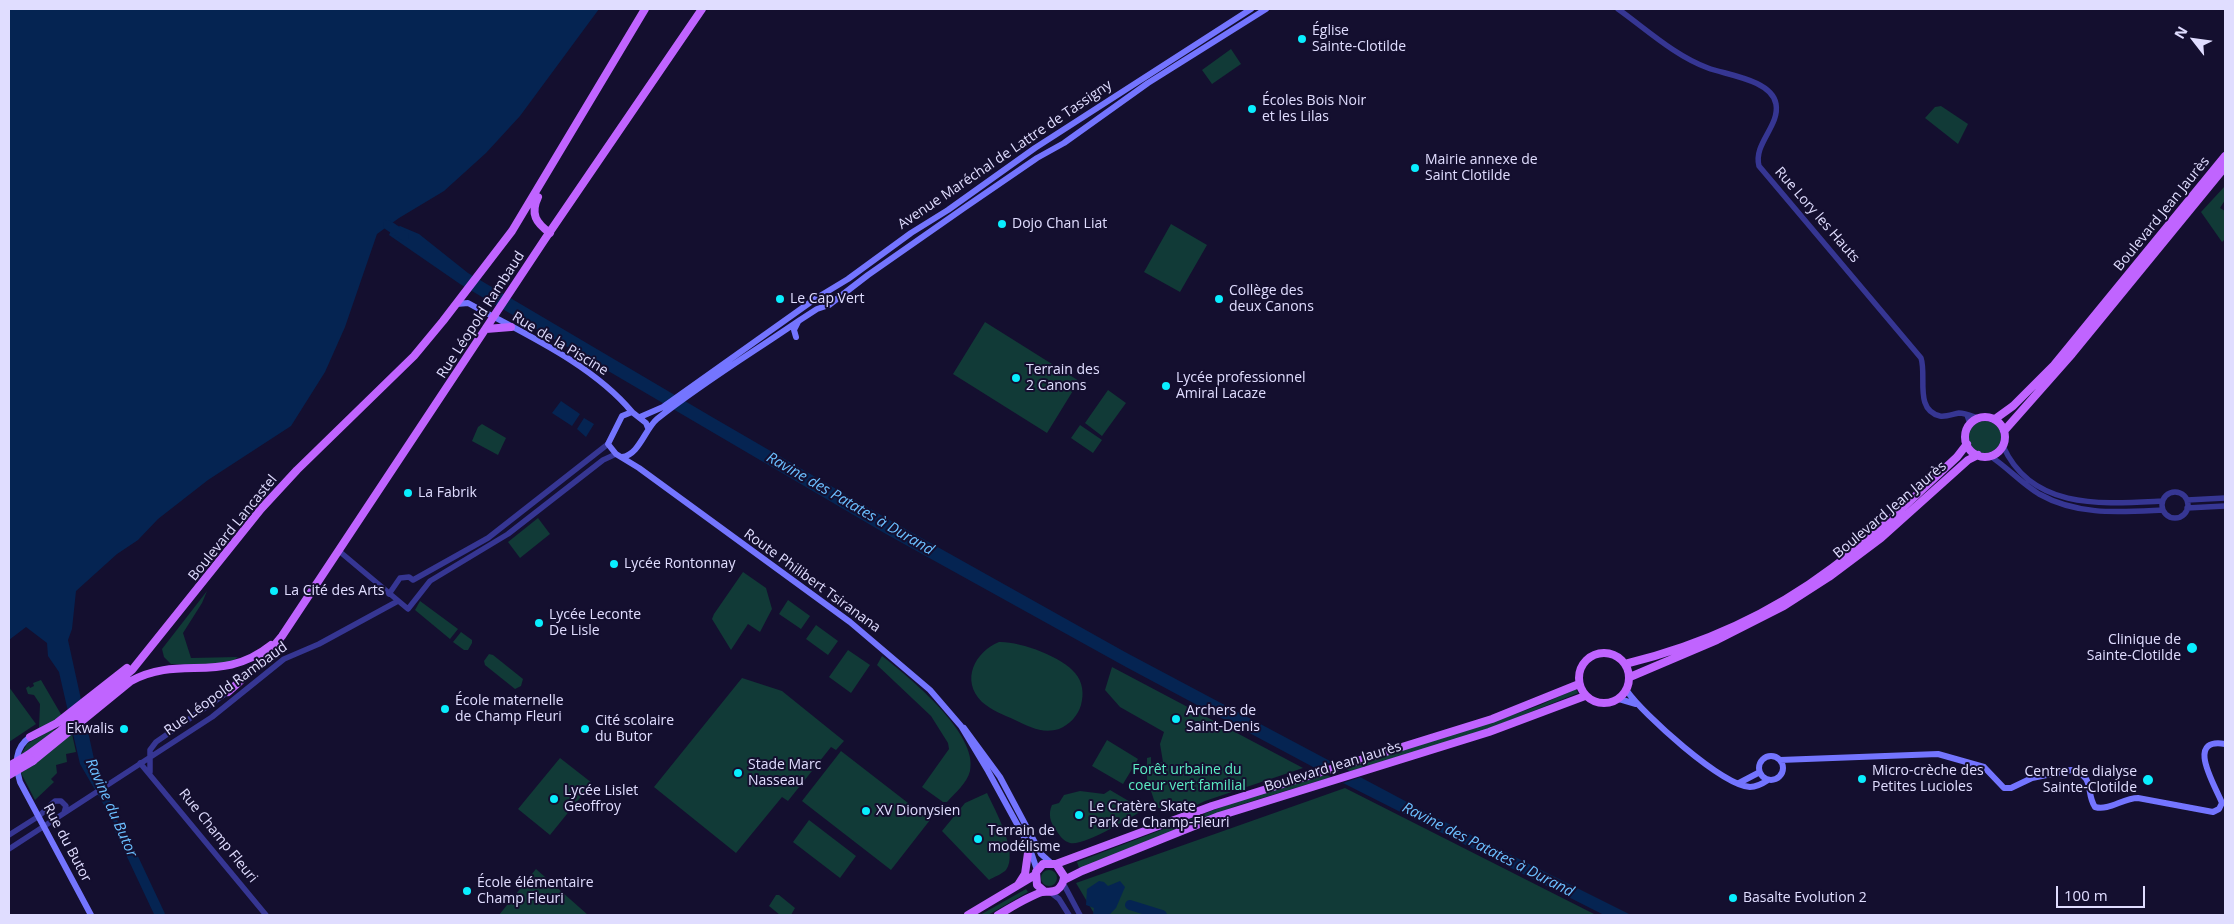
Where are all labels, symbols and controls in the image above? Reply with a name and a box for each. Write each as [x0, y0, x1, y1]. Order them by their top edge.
north arrow [2169, 15, 2219, 65]
place label: Église Sainte-Clotilde [1312, 23, 1406, 56]
text: N [2169, 23, 2192, 42]
marker: Église Sainte-Clotilde [1296, 33, 1308, 45]
street label: Avenue Maréchal de Lattre de Tassigny [895, 77, 1115, 233]
place label: Écoles Bois Noir et les Lilas [1262, 93, 1366, 125]
marker: Écoles Bois Noir et les Lilas [1246, 103, 1258, 115]
place label: Mairie annexe de Saint Clotilde [1425, 152, 1538, 184]
street label: Boulevard Jean Jaurès [2111, 153, 2213, 275]
marker: Mairie annexe de Saint Clotilde [1409, 162, 1421, 174]
street label: Rue Lory les Hauts [1771, 164, 1863, 266]
place label: Dojo Chan Liat [1012, 216, 1107, 232]
marker: Dojo Chan Liat [996, 218, 1008, 230]
street label: Rue Léopold Rambaud [434, 248, 528, 382]
place label: Collège des deux Canons [1229, 283, 1314, 316]
place label: Le Cap Vert [790, 291, 865, 307]
marker: Le Cap Vert [774, 293, 786, 305]
marker: Collège des deux Canons [1213, 293, 1225, 305]
street label: Rue de la Piscine [509, 309, 611, 379]
place label: Terrain des 2 Canons [1026, 362, 1100, 394]
place label: Lycée professionnel Amiral Lacaze [1176, 370, 1306, 402]
marker: Terrain des 2 Canons [1010, 372, 1022, 384]
marker: Lycée professionnel Amiral Lacaze [1160, 380, 1172, 392]
water label: Ravine des Patates à Durand [763, 449, 937, 559]
street label: Boulevard Jean Jaurès [1830, 458, 1950, 562]
street label: Boulevard Lancastel [185, 472, 281, 584]
place label: La Fabrik [418, 485, 477, 501]
marker: La Fabrik [402, 487, 414, 499]
street label: Route Philibert Tsiranana [740, 526, 884, 636]
place label: Lycée Rontonnay [624, 556, 735, 572]
marker: Lycée Rontonnay [608, 558, 620, 570]
place label: La Cité des Arts [284, 583, 385, 599]
marker: La Cité des Arts [268, 585, 280, 597]
place label: Lycée Leconte De Lisle [549, 607, 641, 640]
marker: Lycée Leconte De Lisle [533, 617, 545, 629]
place label: Clinique de Sainte-Clotilde [2087, 632, 2181, 664]
street label: Rue Léopold Rambaud [161, 639, 291, 739]
marker: Clinique de Sainte-Clotilde [2185, 641, 2199, 655]
place label: École maternelle de Champ Fleuri [455, 693, 564, 726]
marker: École maternelle de Champ Fleuri [439, 703, 451, 715]
place label: Archers de Saint-Denis [1186, 703, 1260, 736]
place label: Cité scolaire du Butor [595, 713, 674, 746]
marker: Archers de Saint-Denis [1170, 713, 1182, 725]
place label: Ekwalis [66, 721, 114, 737]
marker: Ekwalis [118, 723, 130, 735]
marker: Cité scolaire du Butor [579, 723, 591, 735]
street label: Boulevard Jean Jaurès [1263, 738, 1403, 796]
water label: Ravine du Butor [81, 756, 141, 860]
place label: Stade Marc Nasseau [748, 757, 821, 790]
park label: Forêt urbaine du coeur vert familial [1128, 762, 1246, 794]
place label: Micro-crèche des Petites Lucioles [1872, 763, 1984, 796]
place label: Centre de dialyse Sainte-Clotilde [2025, 764, 2137, 796]
marker: Stade Marc Nasseau [732, 767, 744, 779]
marker: Micro-crèche des Petites Lucioles [1856, 773, 1868, 785]
marker: Centre de dialyse Sainte-Clotilde [2141, 773, 2155, 787]
place label: Lycée Lislet Geoffroy [564, 783, 638, 816]
street label: Rue Champ Fleuri [175, 786, 261, 886]
marker: Lycée Lislet Geoffroy [548, 793, 560, 805]
place label: Le Cratère Skate Park de Champ-Fleuri [1089, 799, 1230, 832]
water label: Ravine des Patates à Durand [1399, 799, 1577, 901]
street label: Rue du Butor [39, 801, 95, 885]
place label: XV Dionysien [876, 803, 960, 819]
marker: XV Dionysien [860, 805, 872, 817]
marker: Le Cratère Skate Park de Champ-Fleuri [1073, 809, 1085, 821]
place label: Terrain de modélisme [988, 823, 1060, 856]
marker: Terrain de modélisme [972, 833, 984, 845]
place label: École élémentaire Champ Fleuri [477, 875, 593, 908]
scale bar [2059, 876, 2148, 908]
marker: École élémentaire Champ Fleuri [461, 885, 473, 897]
text: 100 m [2064, 885, 2108, 905]
place label: Basalte Evolution 2 [1743, 890, 1867, 906]
marker: Basalte Evolution 2 [1727, 892, 1739, 904]

